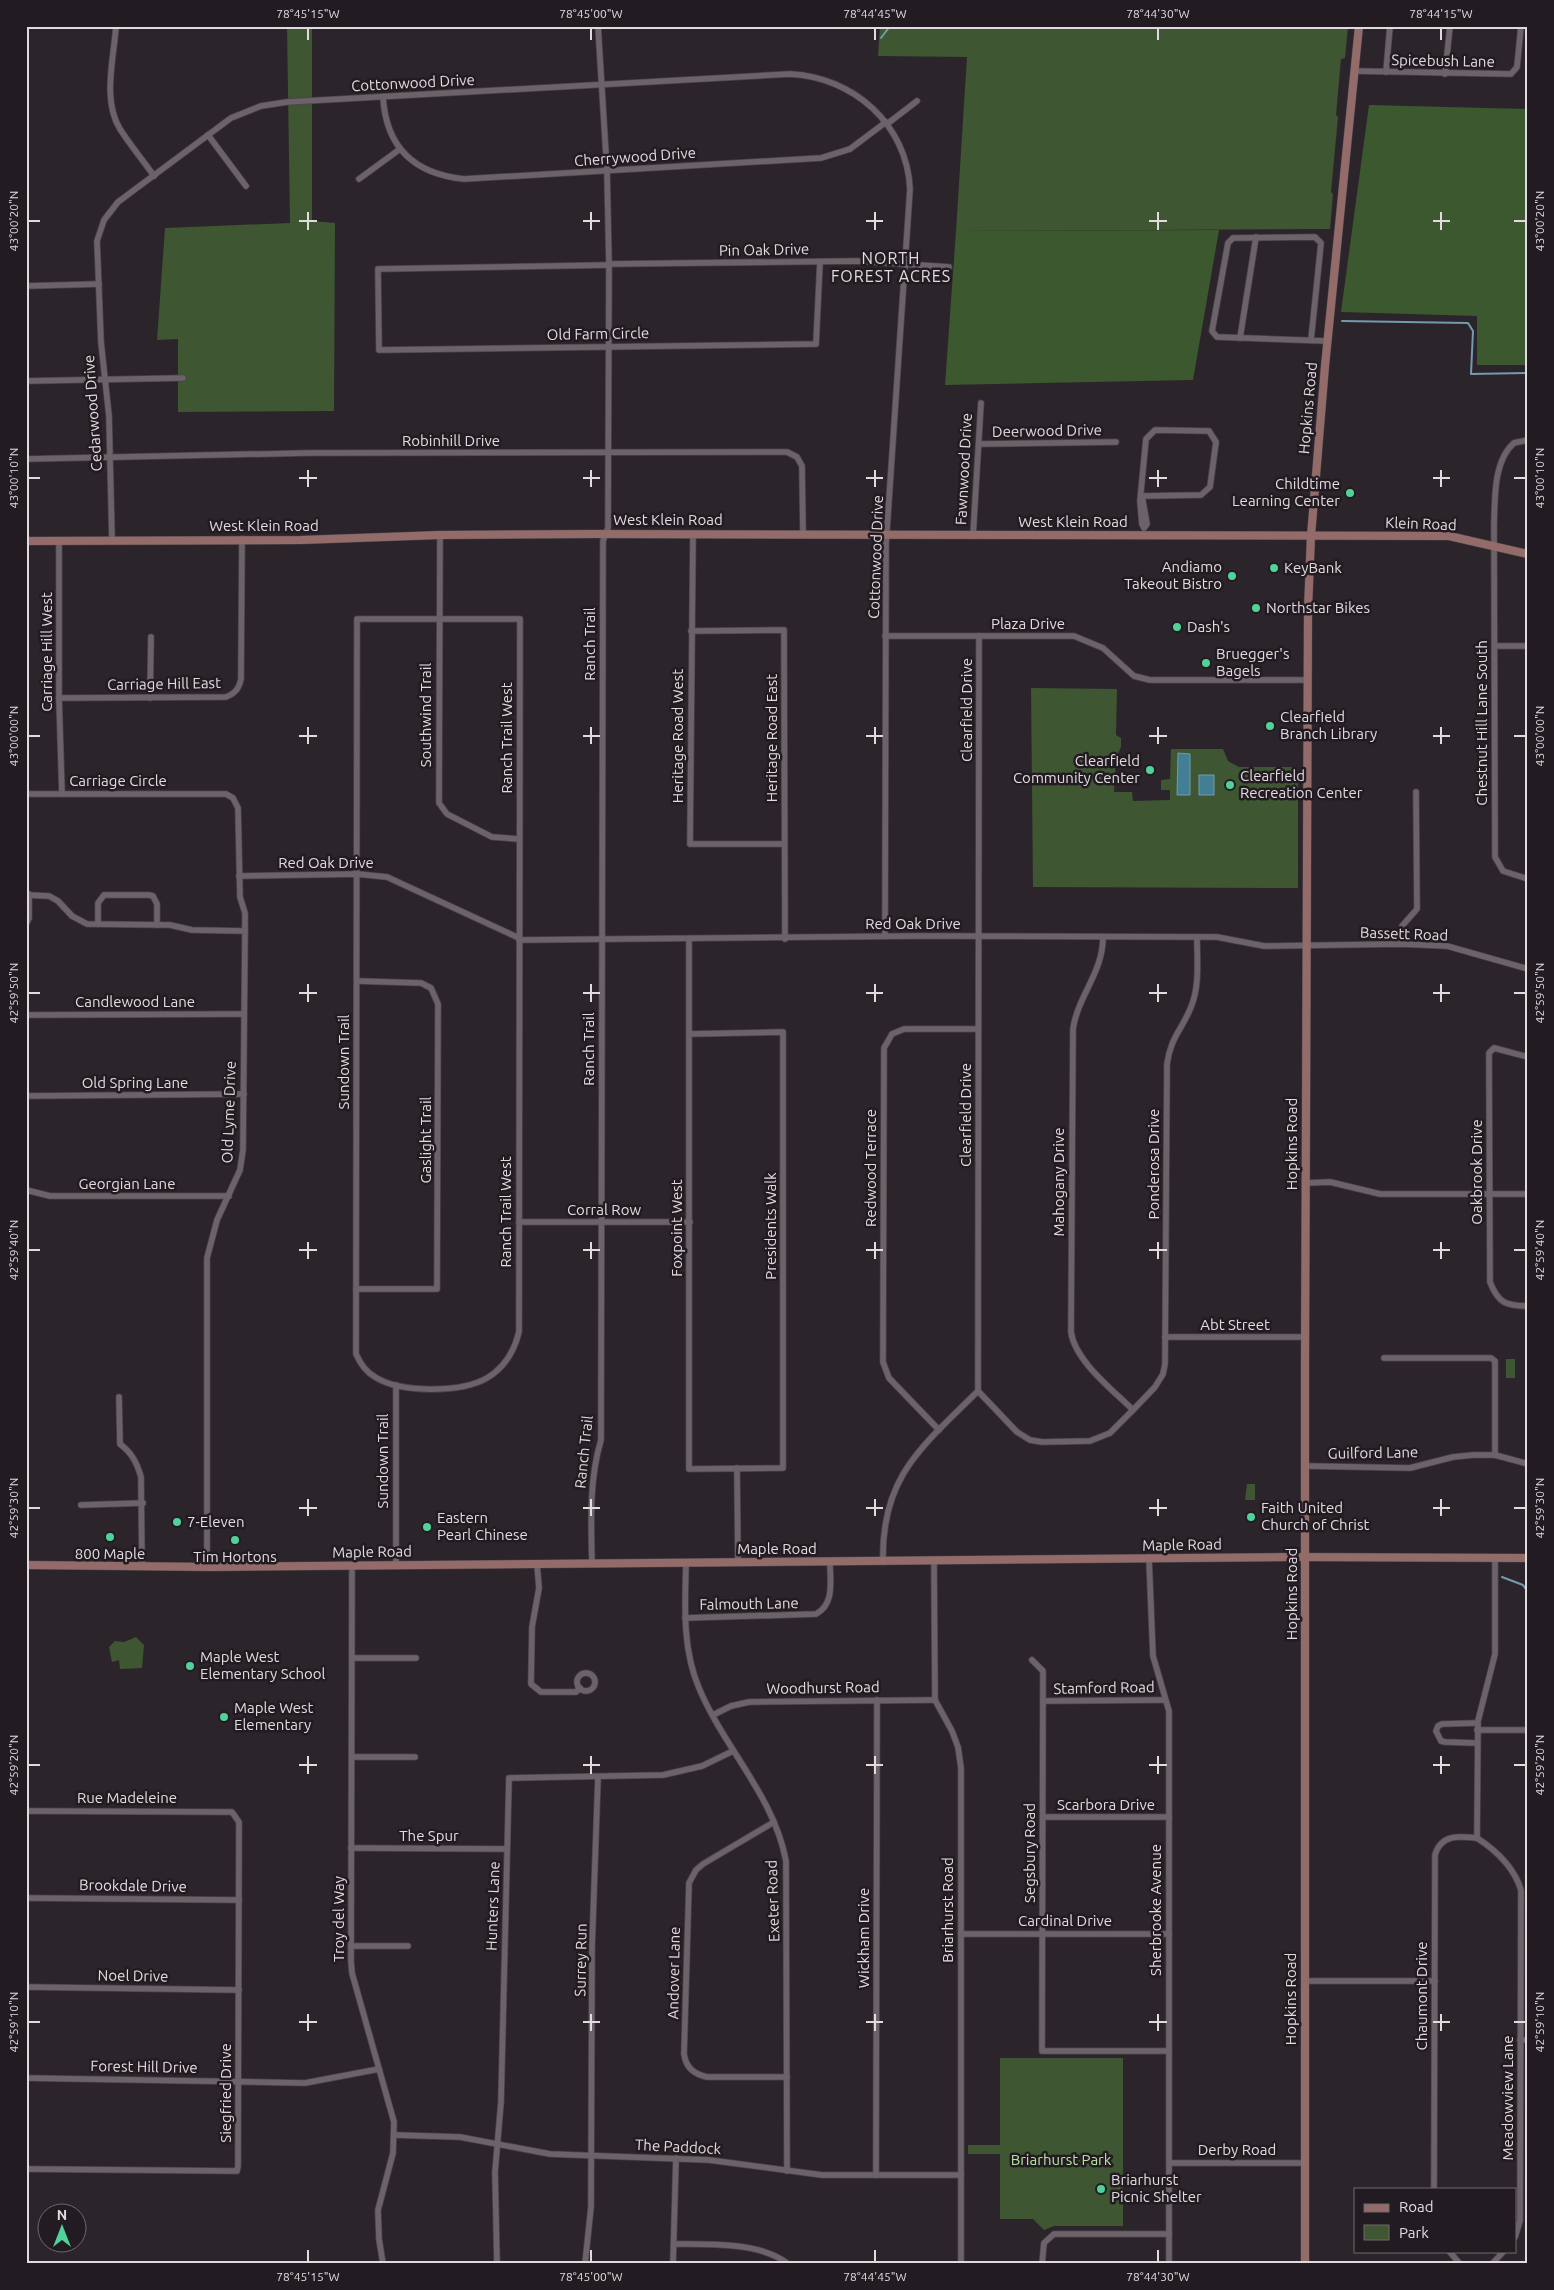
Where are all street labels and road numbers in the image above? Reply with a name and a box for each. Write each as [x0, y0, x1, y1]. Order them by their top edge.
street label: Spicebush Lane [1391, 51, 1495, 70]
street label: Cottonwood Drive [351, 71, 475, 94]
street label: Cherrywood Drive [573, 144, 696, 169]
street label: Pin Oak Drive [719, 240, 809, 259]
street label: Old Farm Circle [547, 324, 649, 343]
street label: Cedarwood Drive [80, 354, 105, 472]
street label: Hopkins Road [1295, 361, 1320, 455]
street label: Fawnwood Drive [952, 413, 975, 525]
street label: Deerwood Drive [992, 421, 1102, 440]
street label: Robinhill Drive [402, 432, 500, 449]
street label: Cottonwood Drive [865, 495, 886, 619]
street label: West Klein Road [613, 511, 723, 528]
street label: West Klein Road [1018, 513, 1128, 530]
street label: Klein Road [1385, 514, 1457, 533]
street label: West Klein Road [209, 517, 319, 534]
street label: Carriage Hill West [38, 592, 55, 712]
street label: Ranch Trail [581, 607, 598, 681]
street label: Plaza Drive [991, 615, 1065, 632]
street label: Chestnut Hill Lane South [1473, 640, 1490, 806]
street label: Clearfield Drive [958, 658, 975, 762]
street label: Southwind Trail [417, 663, 434, 767]
street label: Heritage Road West [669, 669, 686, 803]
street label: Carriage Hill East [107, 674, 221, 693]
street label: Heritage Road East [763, 674, 780, 802]
street label: Ranch Trail West [498, 682, 515, 794]
street label: Carriage Circle [69, 772, 167, 789]
street label: Red Oak Drive [278, 854, 374, 871]
street label: Red Oak Drive [865, 915, 961, 932]
street label: Bassett Road [1360, 923, 1448, 944]
street label: Candlewood Lane [75, 993, 195, 1010]
street label: Ranch Trail [580, 1012, 597, 1086]
street label: Sundown Trail [335, 1014, 352, 1109]
street label: Old Lyme Drive [218, 1060, 239, 1164]
street label: Clearfield Drive [957, 1063, 974, 1167]
street label: Old Spring Lane [82, 1074, 188, 1091]
street label: Gaslight Trail [417, 1096, 434, 1184]
street label: Hopkins Road [1283, 1098, 1300, 1190]
street label: Redwood Terrace [862, 1109, 879, 1227]
street label: Ponderosa Drive [1145, 1109, 1162, 1219]
street label: Oakbrook Drive [1468, 1119, 1485, 1225]
street label: Mahogany Drive [1050, 1128, 1067, 1237]
street label: Ranch Trail West [497, 1156, 514, 1268]
street label: Presidents Walk [762, 1172, 779, 1280]
street label: Georgian Lane [79, 1175, 175, 1192]
street label: Foxpoint West [668, 1179, 685, 1277]
street label: Corral Row [567, 1201, 641, 1218]
street label: Abt Street [1200, 1316, 1270, 1333]
street label: Sundown Trail [374, 1413, 391, 1508]
street label: Ranch Trail [571, 1415, 596, 1489]
street label: Guilford Lane [1328, 1443, 1418, 1462]
street label: Maple Road [1142, 1535, 1222, 1554]
street label: Maple Road [737, 1540, 817, 1557]
street label: Maple Road [332, 1542, 412, 1561]
street label: Hopkins Road [1283, 1548, 1300, 1640]
street label: Falmouth Lane [699, 1594, 799, 1613]
street label: Woodhurst Road [766, 1678, 880, 1697]
street label: Stamford Road [1053, 1678, 1155, 1697]
street label: Rue Madeleine [77, 1789, 177, 1806]
street label: Scarbora Drive [1057, 1796, 1155, 1813]
street label: Segsbury Road [1021, 1803, 1038, 1903]
street label: The Spur [399, 1827, 459, 1844]
street label: Sherbrooke Avenue [1147, 1844, 1164, 1976]
street label: Briarhurst Road [939, 1857, 956, 1963]
street label: Exeter Road [763, 1860, 782, 1942]
street label: Hunters Lane [482, 1861, 503, 1951]
street label: Brookdale Drive [79, 1876, 187, 1895]
street label: Troy del Way [330, 1876, 347, 1962]
street label: Wickham Drive [855, 1888, 872, 1988]
street label: Cardinal Drive [1018, 1912, 1112, 1929]
street label: Surrey Run [571, 1923, 590, 1997]
street label: Andover Lane [664, 1926, 683, 2019]
street label: Chaumont Drive [1413, 1941, 1430, 2051]
street label: Hopkins Road [1282, 1953, 1299, 2045]
street label: Noel Drive [98, 1966, 168, 1985]
street label: Meadowview Lane [1499, 2036, 1516, 2161]
street label: Siegfried Drive [217, 2043, 234, 2143]
street label: Forest Hill Drive [90, 2057, 198, 2076]
street label: The Paddock [635, 2136, 722, 2157]
street label: Derby Road [1198, 2141, 1276, 2158]

